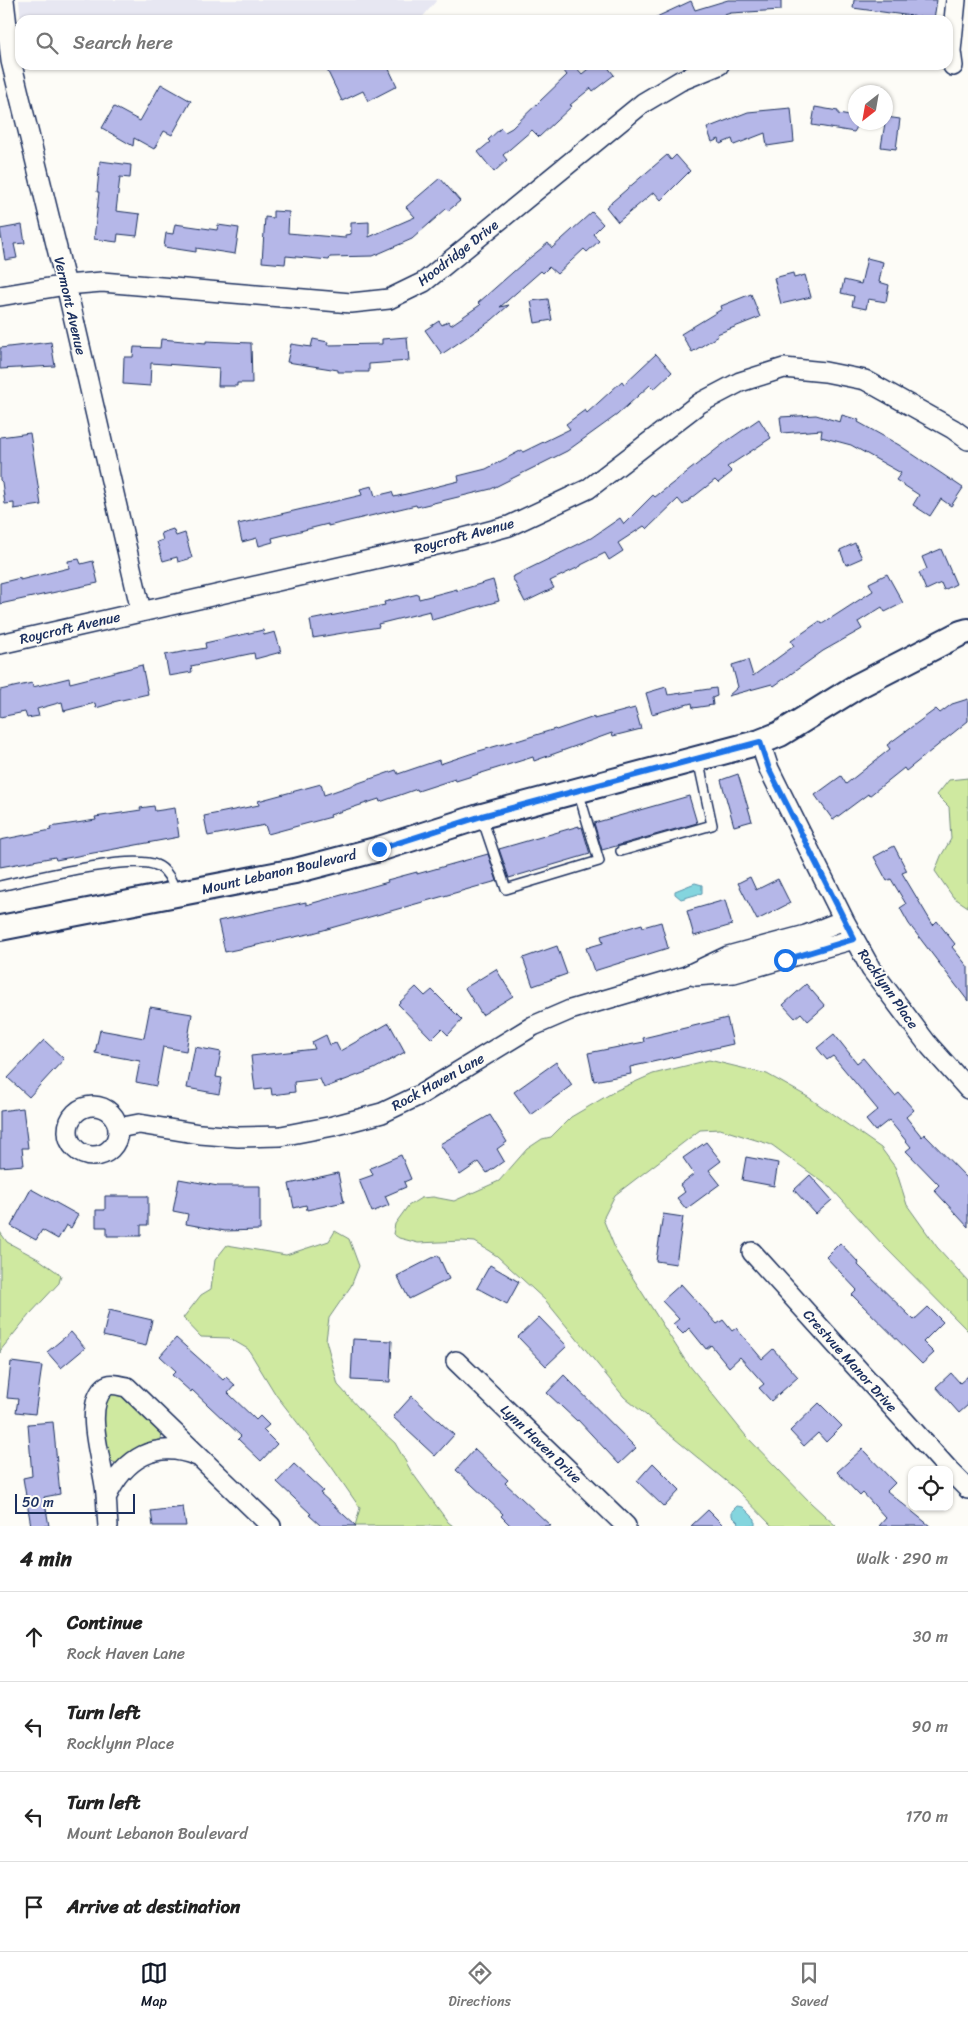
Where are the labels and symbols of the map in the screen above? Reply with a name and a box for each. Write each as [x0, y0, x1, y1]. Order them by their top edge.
north arrow [848, 85, 893, 130]
street label: Hoodridge Drive [412, 213, 504, 293]
street label: Vermont Avenue [47, 254, 93, 358]
street label: Roycroft Avenue [411, 511, 517, 561]
street label: Roycroft Avenue [17, 604, 123, 652]
route end [368, 838, 391, 861]
street label: Mount Lebanon Boulevard [199, 842, 360, 902]
street label: Rocklynn Place [851, 943, 925, 1035]
route start [774, 949, 797, 972]
street label: Rock Haven Lane [387, 1046, 489, 1118]
street label: Crestvue Manor Drive [796, 1303, 904, 1419]
street label: Lynn Haven Drive [494, 1398, 588, 1490]
scale bar [15, 1491, 135, 1514]

